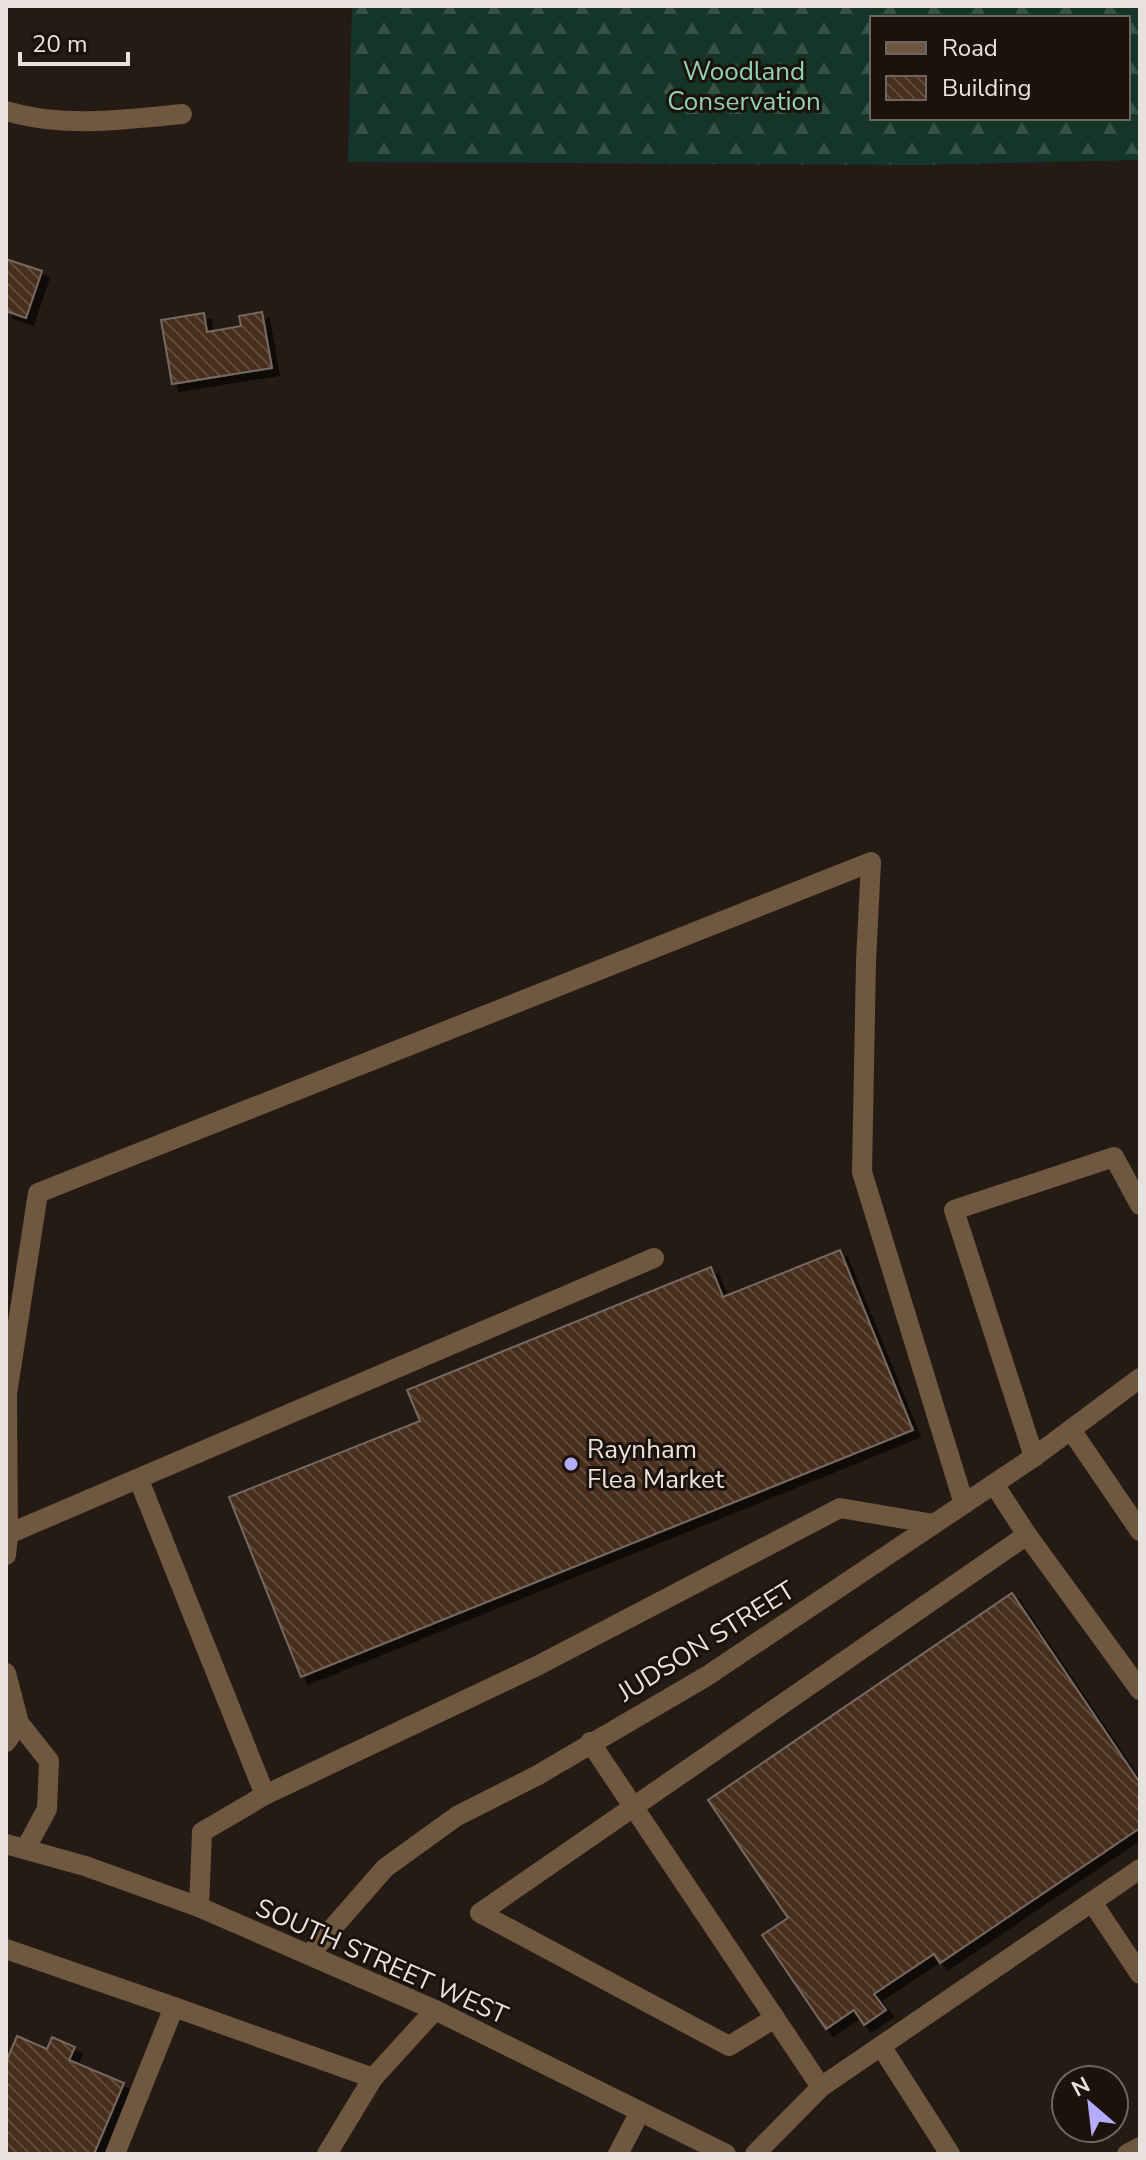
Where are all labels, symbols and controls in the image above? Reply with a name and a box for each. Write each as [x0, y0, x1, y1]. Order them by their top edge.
scale bar [20, 16, 128, 66]
legend [870, 16, 1130, 120]
text: 20 m [32, 28, 88, 60]
text: Road [942, 32, 998, 64]
park label: Woodland Conservation [667, 54, 821, 119]
text: Building [942, 72, 1032, 104]
place label: Raynham Flea Market [587, 1432, 725, 1497]
marker: Raynham Flea Market [562, 1455, 580, 1473]
street label: JUDSON STREET [610, 1573, 802, 1711]
street label: SOUTH STREET WEST [250, 1890, 514, 2033]
north arrow [1050, 2064, 1130, 2144]
text: N [1067, 2070, 1095, 2104]

